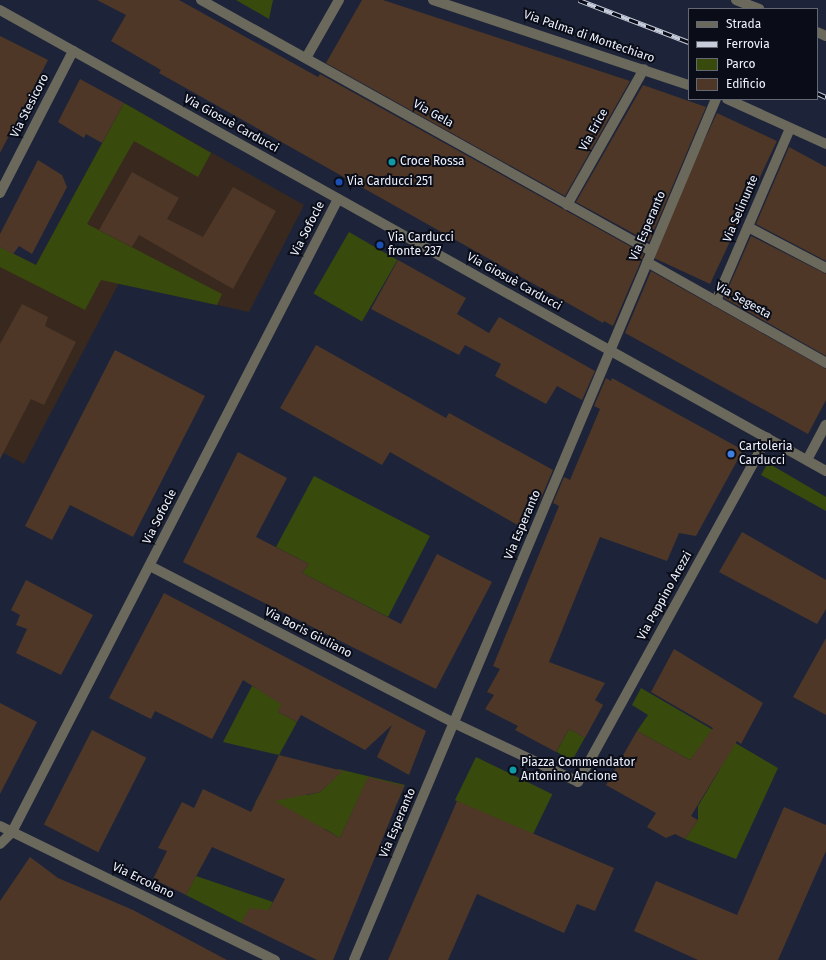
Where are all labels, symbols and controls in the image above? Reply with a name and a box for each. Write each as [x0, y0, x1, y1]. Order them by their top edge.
street label: Via Palma di Montechiaro [522, 8, 656, 66]
legend [688, 8, 818, 100]
text: Strada [726, 17, 761, 31]
text: Ferrovia [726, 37, 770, 51]
text: Parco [726, 57, 756, 71]
street label: Via Stesicoro [8, 72, 52, 140]
text: Edificio [726, 77, 766, 91]
street label: Via Giosuè Carducci [181, 92, 281, 156]
street label: Via Gela [410, 97, 456, 131]
street label: Via Erice [577, 106, 611, 154]
place label: Croce Rossa [400, 155, 465, 169]
marker: Croce Rossa [387, 157, 397, 167]
street label: Via Selinunte [720, 173, 762, 245]
place label: Via Carducci 251 [347, 175, 433, 189]
marker: Via Carducci 251 [334, 177, 344, 187]
street label: Via Esperanto [627, 189, 669, 263]
street label: Via Sofocle [288, 199, 328, 259]
place label: Via Carducci fronte 237 [388, 231, 454, 259]
marker: Via Carducci fronte 237 [375, 240, 385, 250]
street label: Via Giosuè Carducci [464, 250, 564, 314]
street label: Via Segesta [712, 280, 774, 322]
place label: Cartoleria Carducci [739, 440, 792, 468]
marker: Cartoleria Carducci [726, 449, 736, 459]
street label: Via Sofocle [140, 487, 180, 547]
street label: Via Esperanto [502, 488, 544, 562]
street label: Via Peppino Arezzi [635, 549, 695, 643]
street label: Via Boris Giuliano [262, 605, 354, 661]
place label: Piazza Commendator Antonino Ancione [521, 756, 635, 784]
marker: Piazza Commendator Antonino Ancione [508, 765, 518, 775]
street label: Via Esperanto [377, 786, 419, 860]
street label: Via Ercolano [110, 860, 176, 902]

